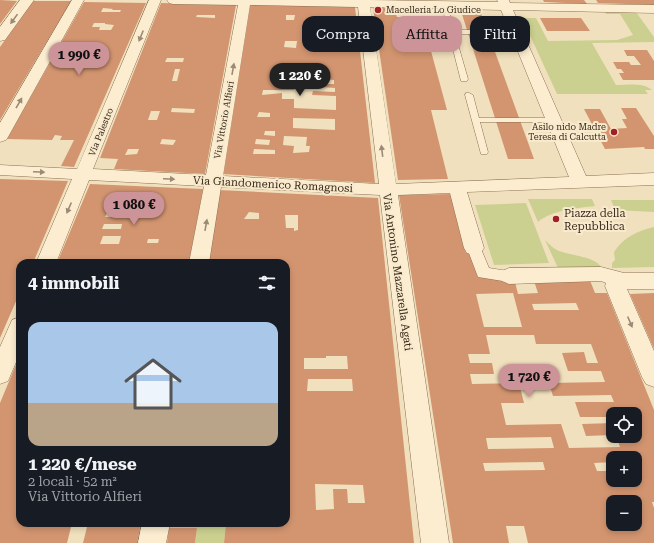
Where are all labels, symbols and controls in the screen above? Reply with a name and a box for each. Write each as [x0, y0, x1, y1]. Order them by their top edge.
marker: Macelleria Lo Giudice [373, 5, 383, 15]
place label: Macelleria Lo Giudice [386, 5, 481, 15]
one-way arrow [9, 13, 18, 24]
chip: Compra [302, 16, 384, 52]
chip: Affitta [392, 16, 462, 52]
chip: Filtri [470, 16, 530, 52]
one-way arrow [137, 31, 143, 43]
pin: 1 990 € [42, 42, 116, 76]
text: 1 990 € [58, 47, 100, 62]
one-way arrow [230, 63, 236, 75]
pin: 1 220 € [263, 63, 337, 97]
text: 1 220 € [279, 68, 321, 83]
street label: Via Vittorio Alfieri [212, 80, 236, 160]
one-way arrow [16, 97, 23, 109]
street label: Via Palestro [87, 106, 115, 158]
place label: Asilo nido Madre Teresa di Calcutta [528, 122, 606, 142]
marker: Asilo nido Madre Teresa di Calcutta [609, 127, 619, 137]
one-way arrow [379, 145, 385, 157]
one-way arrow [33, 169, 46, 175]
street label: Via Giandomenico Romagnosi [193, 174, 354, 195]
one-way arrow [163, 175, 175, 182]
pin: 1 080 € [97, 192, 171, 226]
street label: Via Antonino Mazzarella Agati [380, 193, 415, 352]
text: 1 080 € [113, 197, 155, 212]
one-way arrow [66, 202, 72, 214]
place label: Piazza della Repubblica [564, 207, 625, 233]
marker: Piazza della Repubblica [551, 214, 561, 224]
one-way arrow [203, 218, 209, 231]
icon: filters [256, 272, 278, 294]
text: 4 immobili [28, 273, 119, 293]
one-way arrow [628, 316, 634, 328]
icon: home [117, 348, 189, 420]
pin: 1 720 € [492, 364, 566, 398]
text: 1 720 € [508, 369, 550, 384]
map controls [606, 407, 642, 531]
button: locate [606, 407, 642, 443]
button: + [606, 451, 642, 487]
text: 1 220 €/mese [28, 454, 137, 474]
text: 2 locali · 52 m² [28, 474, 117, 489]
text: Via Vittorio Alfieri [28, 489, 142, 504]
button: − [606, 495, 642, 531]

